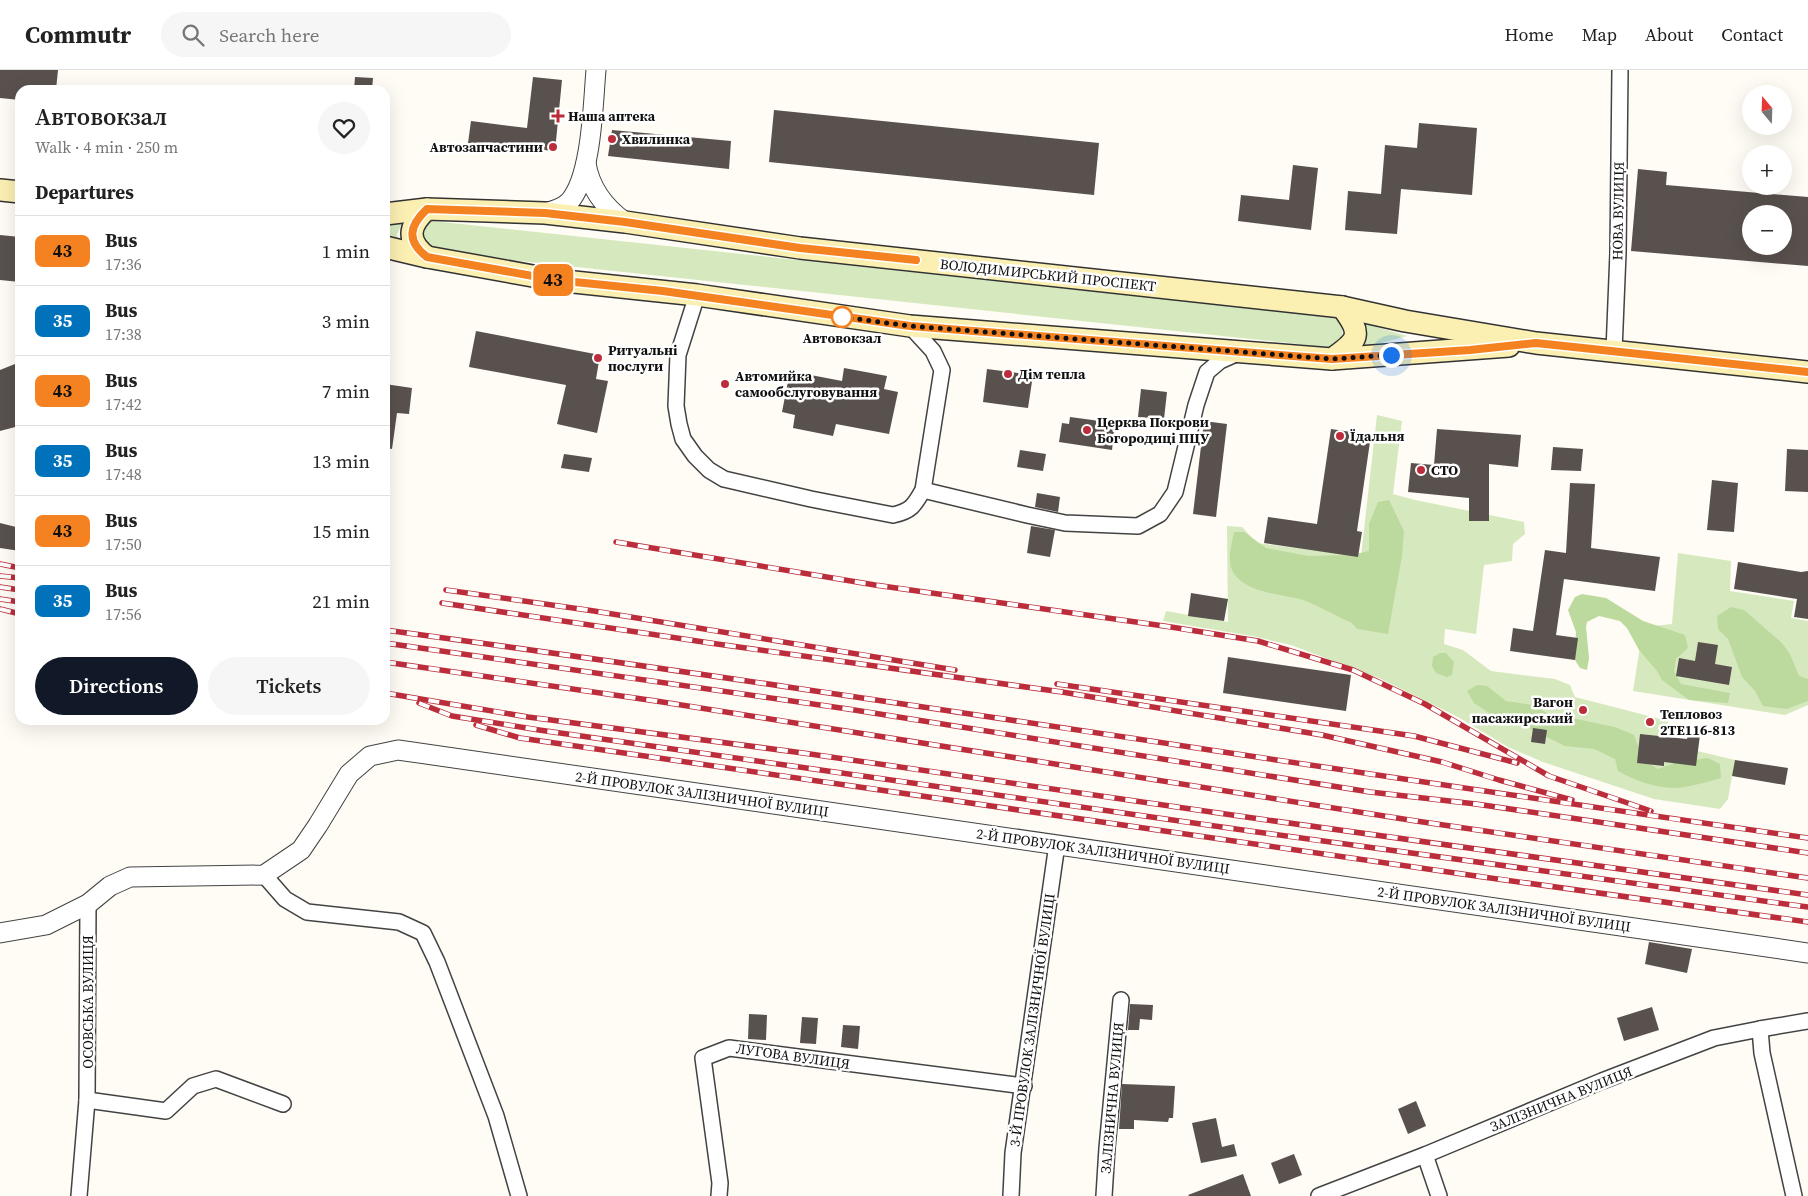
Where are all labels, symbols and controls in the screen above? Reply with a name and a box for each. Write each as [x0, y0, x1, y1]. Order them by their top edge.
search box [161, 12, 511, 57]
text: Commutr [25, 18, 131, 51]
icon: search [179, 21, 207, 49]
text: Search here [219, 22, 319, 48]
text: Home [1505, 22, 1554, 47]
text: Map [1582, 22, 1617, 47]
text: About [1645, 22, 1693, 47]
text: Contact [1721, 22, 1783, 47]
north arrow [1742, 85, 1792, 135]
map controls [1742, 85, 1792, 255]
text: Автовокзал [35, 100, 167, 133]
button: heart [318, 102, 370, 154]
place label: Наша аптека [568, 106, 656, 126]
marker: Наша аптека [552, 110, 564, 122]
place label: Хвилинка [622, 129, 691, 149]
marker: Хвилинка [606, 133, 618, 145]
text: Walk · 4 min · 250 m [35, 136, 178, 158]
place label: Автозапчастини [430, 137, 543, 157]
marker: Автозапчастини [547, 141, 559, 153]
button: + [1742, 145, 1792, 195]
street label: НОВА ВУЛИЦЯ [1607, 161, 1629, 261]
text: Departures [35, 179, 134, 205]
button: − [1742, 205, 1792, 255]
text: Bus [105, 227, 137, 253]
text: 43 [53, 238, 72, 263]
text: 1 min [322, 238, 370, 264]
text: 17:36 [105, 253, 142, 275]
street label: ВОЛОДИМИРСЬКИЙ ПРОСПЕКТ [939, 254, 1157, 296]
line badge: 43 [530, 264, 576, 296]
text: 43 [543, 267, 563, 292]
text: Bus [105, 297, 137, 323]
marker: Автовокзал [831, 306, 853, 328]
text: 35 [53, 308, 72, 333]
text: 3 min [322, 308, 370, 334]
text: 17:38 [105, 323, 142, 345]
place label: Автовокзал [803, 328, 881, 348]
place label: Ритуальні послуги [608, 340, 678, 376]
your location [1379, 343, 1404, 368]
marker: Ритуальні послуги [592, 352, 604, 364]
place label: Дім тепла [1018, 364, 1086, 384]
place label: Автомийка самообслуговування [735, 366, 877, 402]
text: Bus [105, 367, 137, 393]
marker: Дім тепла [1002, 368, 1014, 380]
text: 43 [53, 378, 72, 403]
text: 7 min [322, 378, 370, 404]
marker: Автомийка самообслуговування [719, 378, 731, 390]
text: 17:42 [105, 393, 142, 415]
place label: Церква Покрови Богородиці ПЦУ [1097, 412, 1210, 448]
marker: Церква Покрови Богородиці ПЦУ [1081, 424, 1093, 436]
place label: Їдальня [1350, 426, 1404, 446]
marker: Їдальня [1334, 430, 1346, 442]
text: Bus [105, 437, 137, 463]
text: 35 [53, 448, 72, 473]
text: 13 min [312, 448, 370, 474]
place label: СТО [1431, 460, 1458, 480]
text: 17:48 [105, 463, 142, 485]
marker: СТО [1415, 464, 1427, 476]
text: Bus [105, 507, 137, 533]
text: 43 [53, 518, 72, 543]
text: 15 min [312, 518, 370, 544]
text: 17:50 [105, 533, 142, 555]
text: Bus [105, 577, 137, 603]
text: 35 [53, 588, 72, 613]
text: 21 min [312, 588, 370, 614]
text: 17:56 [105, 603, 142, 625]
button: Directions [35, 657, 198, 715]
button: Tickets [208, 657, 370, 715]
place label: Вагон пасажирський [1472, 692, 1573, 728]
marker: Вагон пасажирський [1577, 704, 1589, 716]
place label: Тепловоз 2ТЕ116-813 [1660, 704, 1735, 740]
marker: Тепловоз 2ТЕ116-813 [1644, 716, 1656, 728]
street label: 2-Й ПРОВУЛОК ЗАЛІЗНИЧНОЇ ВУЛИЦІ [574, 766, 830, 822]
street label: 2-Й ПРОВУЛОК ЗАЛІЗНИЧНОЇ ВУЛИЦІ [975, 823, 1231, 879]
street label: 2-Й ПРОВУЛОК ЗАЛІЗНИЧНОЇ ВУЛИЦІ [1376, 881, 1632, 937]
street label: 3-Й ПРОВУЛОК ЗАЛІЗНИЧНОЇ ВУЛИЦІ [1004, 892, 1060, 1148]
street label: ОСОВСЬКА ВУЛИЦЯ [78, 935, 98, 1069]
street label: ЗАЛІЗНИЧНА ВУЛИЦЯ [1095, 1022, 1129, 1174]
street label: ЛУГОВА ВУЛИЦЯ [735, 1038, 851, 1074]
street label: ЗАЛІЗНИЧНА ВУЛИЦЯ [1487, 1061, 1635, 1137]

